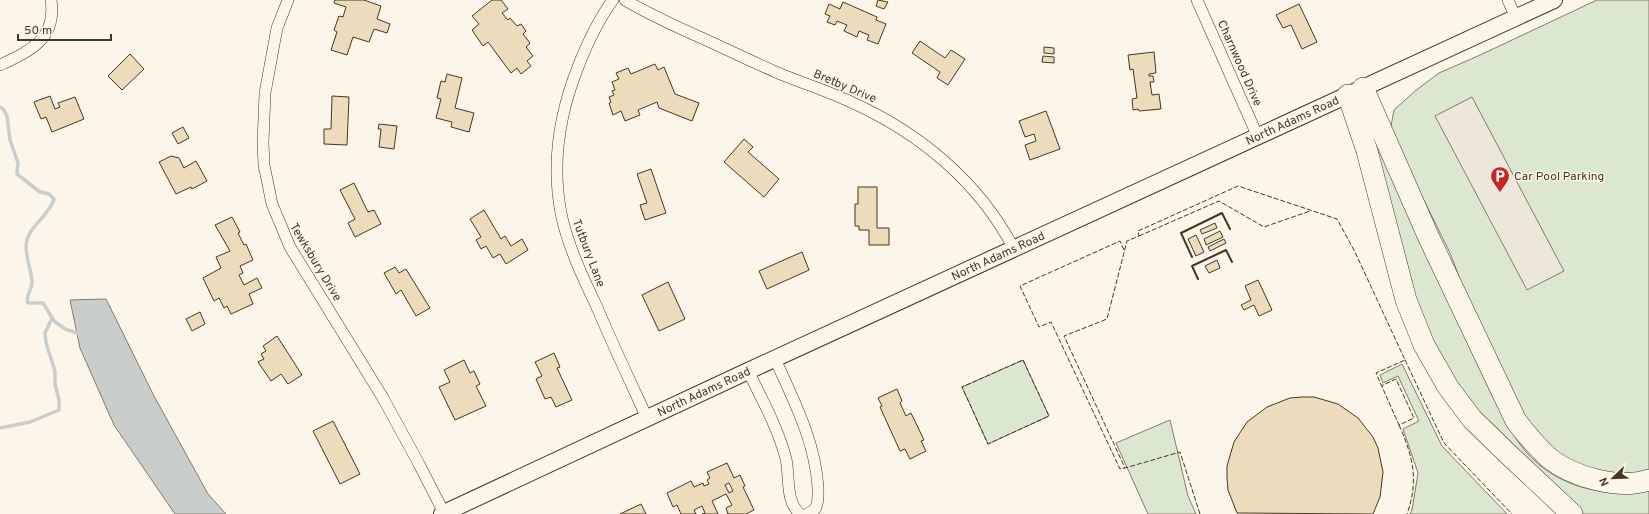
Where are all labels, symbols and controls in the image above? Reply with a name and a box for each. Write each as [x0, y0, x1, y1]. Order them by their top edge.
scale bar [18, 16, 111, 42]
street label: Charnwood Drive [1213, 18, 1265, 109]
text: 50 m [24, 23, 52, 39]
street label: Bretby Drive [811, 66, 879, 107]
street label: North Adams Road [1243, 93, 1342, 150]
parking icon: Car Pool Parking [1489, 165, 1511, 193]
place label: Car Pool Parking [1514, 169, 1604, 185]
street label: Tutbury Lane [568, 217, 608, 290]
street label: Tewksbury Drive [285, 220, 345, 305]
street label: North Adams Road [949, 228, 1048, 285]
street label: North Adams Road [655, 364, 753, 421]
north arrow [1593, 458, 1633, 498]
text: N [1597, 475, 1613, 488]

